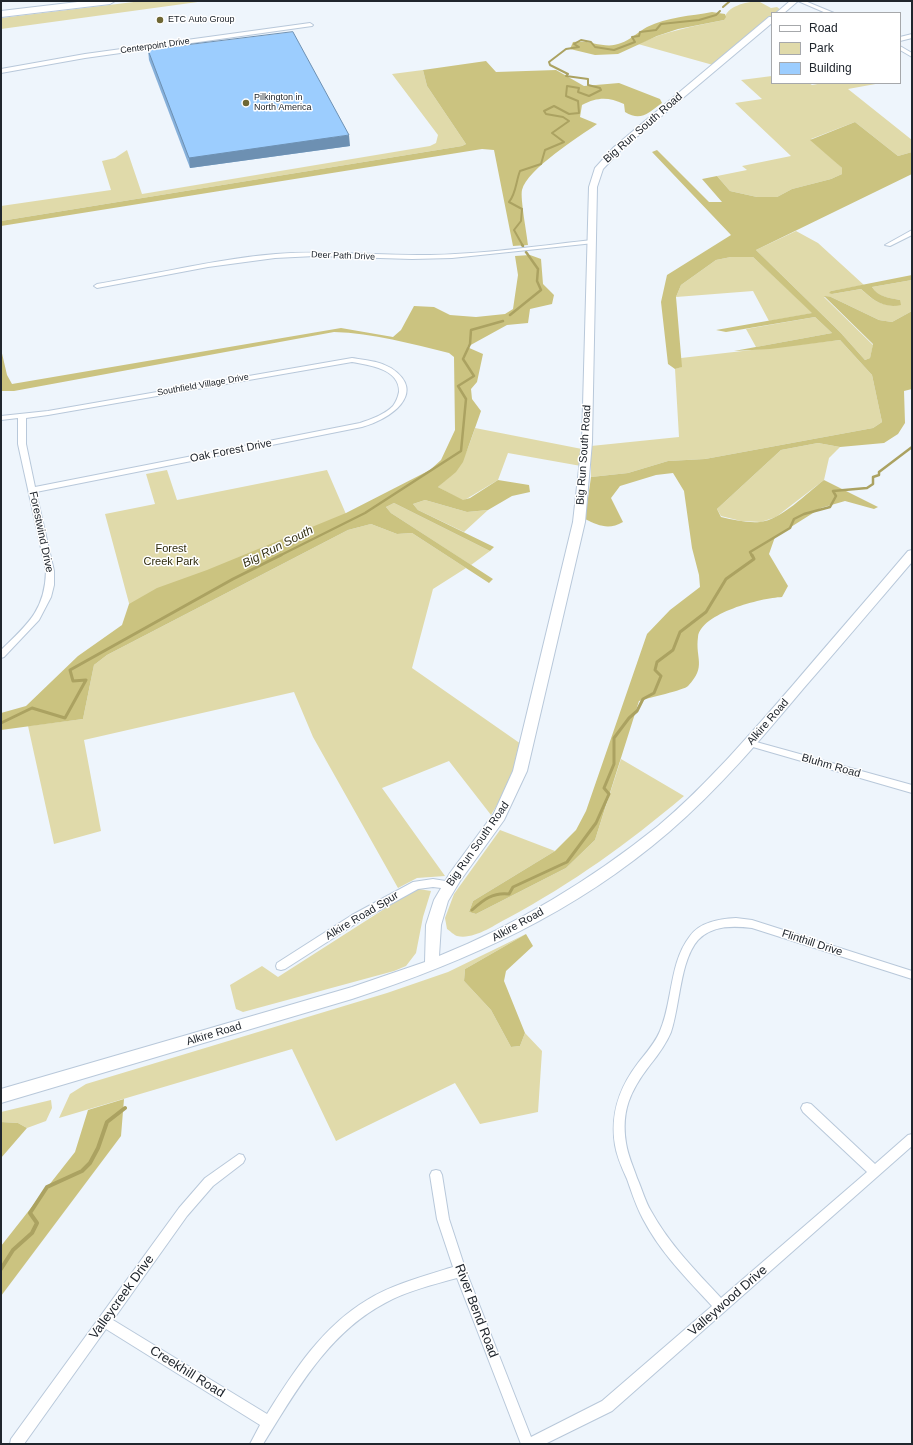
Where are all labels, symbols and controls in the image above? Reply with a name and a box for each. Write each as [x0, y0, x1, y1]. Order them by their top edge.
legend [771, 12, 901, 84]
marker: ETC Auto Group [155, 15, 165, 25]
place label: ETC Auto Group [168, 15, 235, 25]
text: Road [809, 21, 838, 35]
street label: Centerpoint Drive [120, 36, 190, 56]
text: Park [809, 41, 834, 55]
text: Building [809, 61, 852, 75]
street label: Big Run South Road [601, 90, 685, 166]
place label: Pilkington in North America [254, 93, 312, 114]
marker: Pilkington in North America [241, 98, 251, 108]
street label: Deer Path Drive [311, 249, 375, 263]
street label: Southfield Village Drive [156, 372, 250, 398]
street label: Big Run South Road [574, 405, 594, 505]
street label: Oak Forest Drive [189, 437, 273, 465]
street label: Forestwind Drive [26, 490, 56, 574]
water label: Big Run South [240, 523, 316, 571]
park label: Forest Creek Park [143, 542, 199, 568]
street label: Alkire Road [744, 696, 792, 748]
street label: Bluhm Road [800, 751, 862, 781]
street label: Big Run South Road [444, 799, 512, 889]
street label: Alkire Road Spur [323, 889, 401, 943]
street label: Alkire Road [490, 905, 546, 945]
street label: Flinthill Drive [780, 927, 844, 959]
street label: Alkire Road [185, 1019, 243, 1049]
street label: Valleycreek Drive [86, 1252, 158, 1342]
street label: River Bend Road [451, 1262, 501, 1360]
street label: Valleywood Drive [685, 1262, 771, 1340]
street label: Creekhill Road [147, 1343, 227, 1401]

